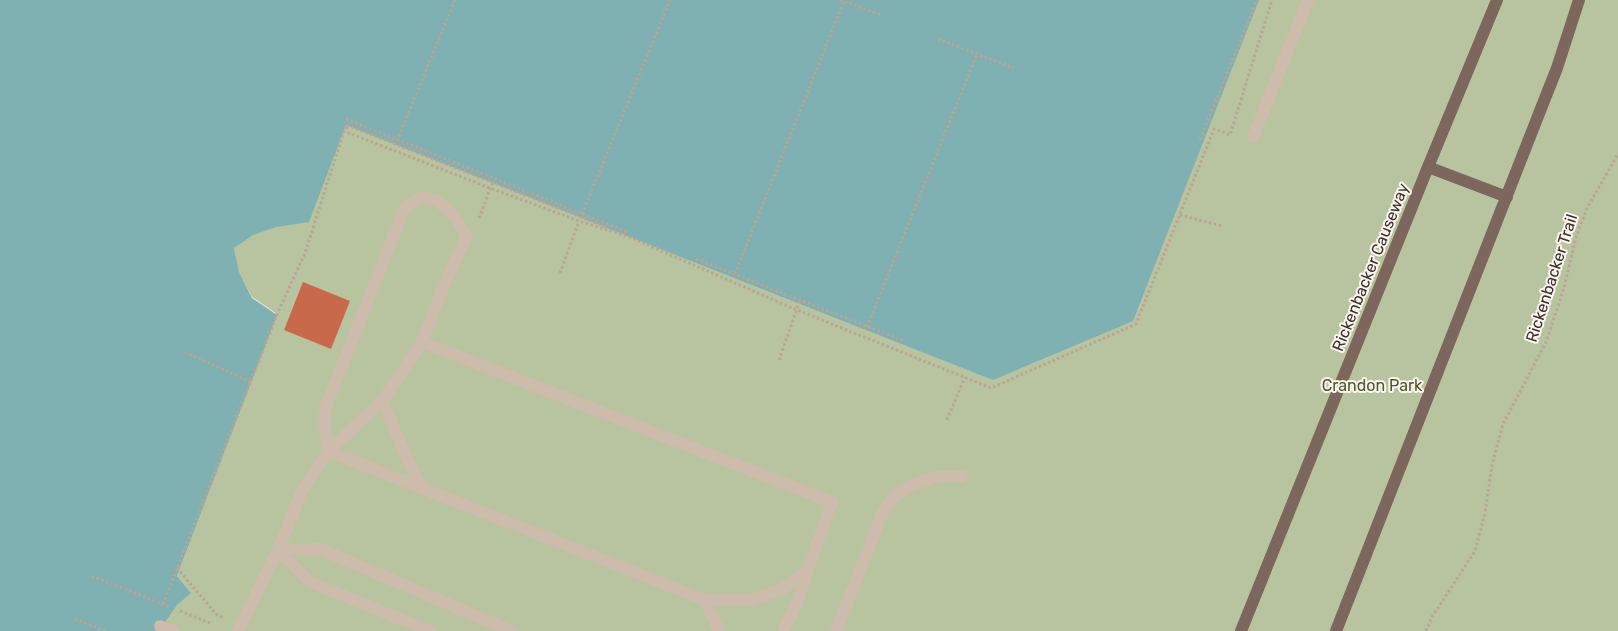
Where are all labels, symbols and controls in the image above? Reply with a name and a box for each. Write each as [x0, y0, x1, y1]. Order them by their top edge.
street label: Rickenbacker Causeway [1328, 180, 1413, 354]
street label: Rickenbacker Trail [1522, 212, 1581, 345]
park label: Crandon Park [1322, 376, 1423, 395]

